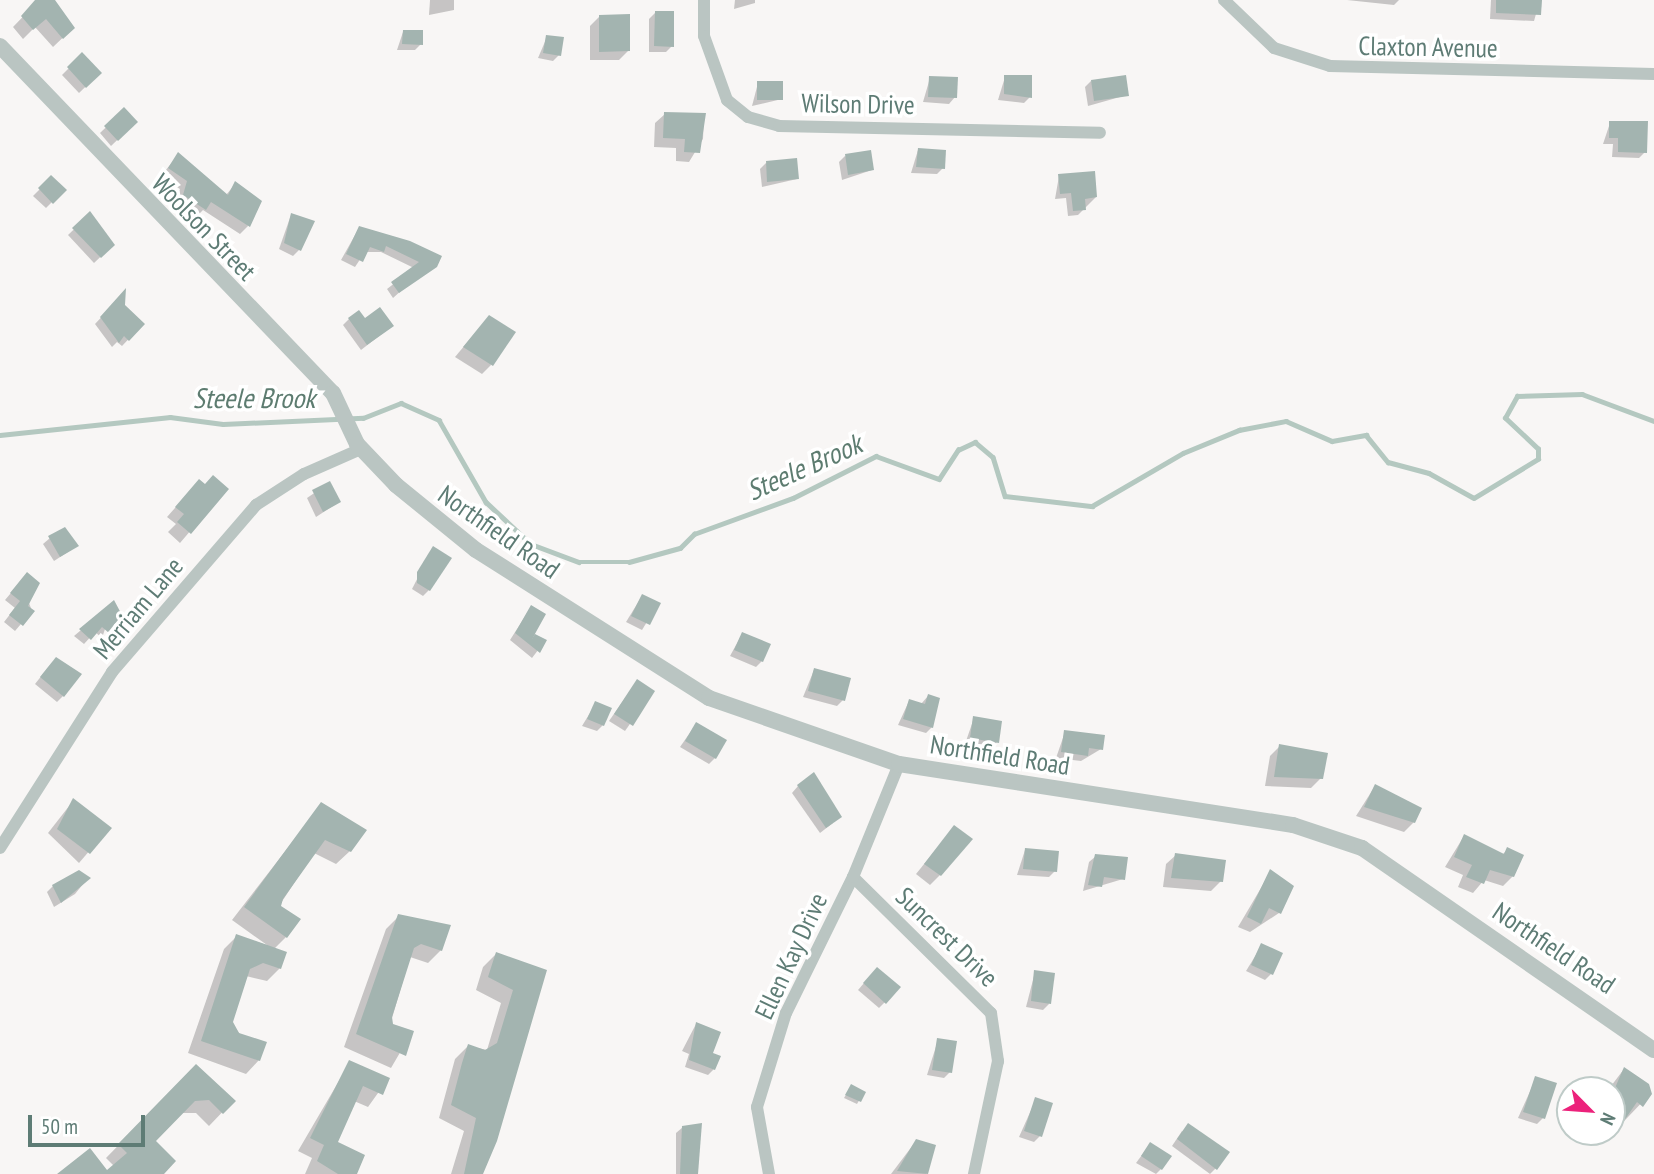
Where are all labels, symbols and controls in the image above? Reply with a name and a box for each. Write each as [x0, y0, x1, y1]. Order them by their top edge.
street label: Claxton Avenue [1358, 30, 1498, 64]
street label: Wilson Drive [801, 87, 915, 121]
street label: Woolson Street [146, 167, 262, 287]
water label: Steele Brook [193, 381, 315, 415]
water label: Steele Brook [741, 427, 867, 507]
street label: Northfield Road [432, 479, 566, 585]
street label: Merriam Lane [87, 551, 189, 665]
street label: Northfield Road [928, 729, 1072, 781]
street label: Suncrest Drive [890, 881, 1004, 993]
street label: Ellen Kay Drive [748, 888, 834, 1024]
street label: Northfield Road [1487, 896, 1621, 1000]
north arrow [1556, 1076, 1626, 1146]
scale bar [32, 1100, 149, 1144]
text: N [1595, 1109, 1621, 1129]
text: 50 m [41, 1113, 78, 1140]

